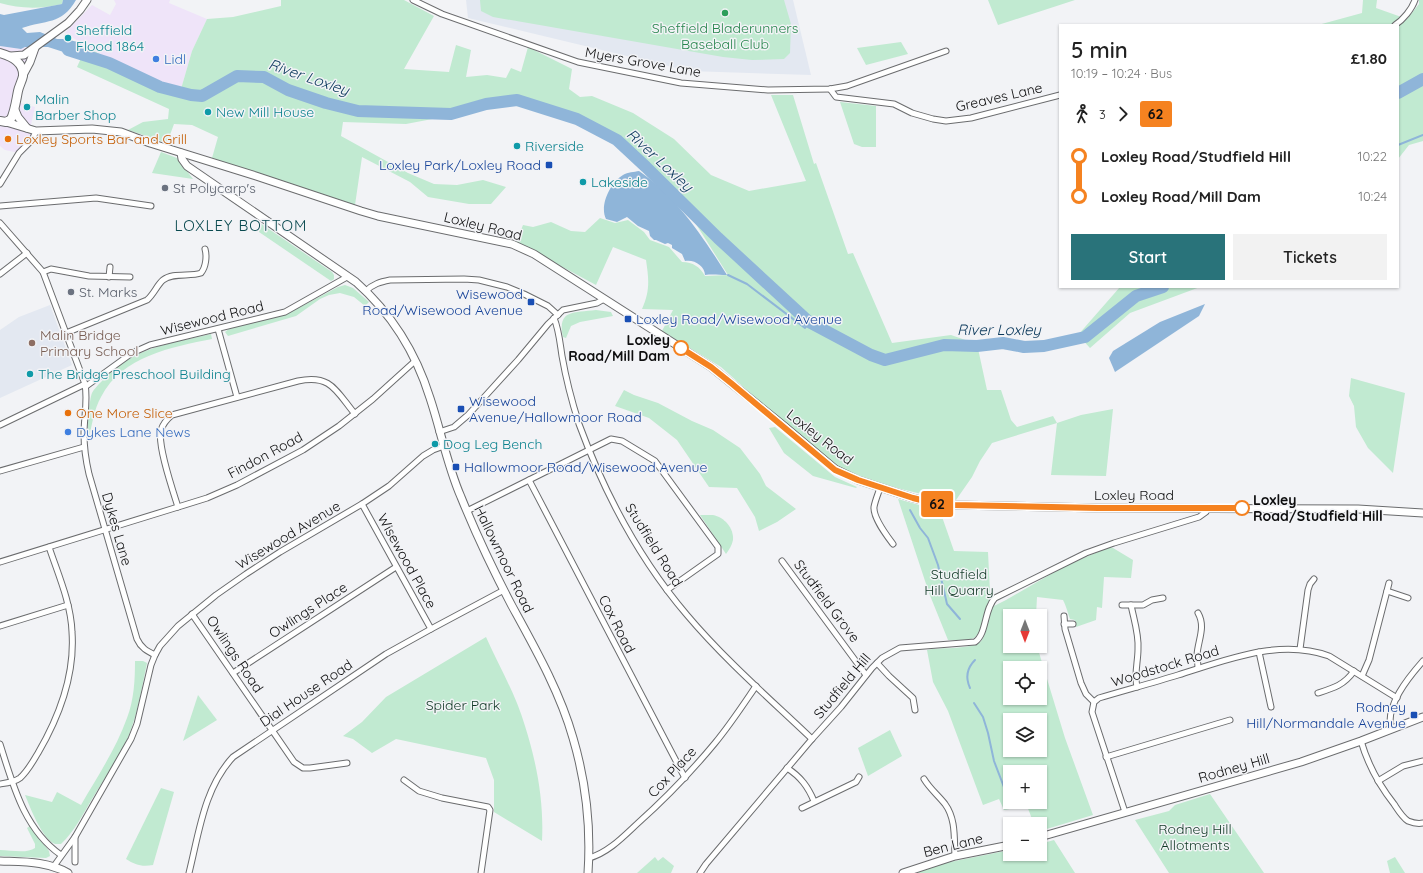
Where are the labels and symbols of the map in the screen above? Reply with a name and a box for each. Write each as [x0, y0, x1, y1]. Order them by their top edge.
marker: Sheffield Bladerunners Baseball Club [720, 8, 730, 18]
place label: Sheffield Bladerunners Baseball Club [652, 19, 798, 53]
place label: Sheffield Flood 1864 [76, 21, 144, 55]
marker: Sheffield Flood 1864 [63, 33, 73, 43]
street label: Myers Grove Lane [584, 43, 702, 81]
place label: Lidl [164, 50, 186, 68]
marker: Lidl [151, 54, 161, 64]
water label: River Loxley [266, 54, 353, 100]
street label: Greaves Lane [954, 78, 1044, 116]
place label: Malin Barber Shop [35, 90, 116, 124]
marker: Malin Barber Shop [22, 102, 32, 112]
place label: New Mill House [216, 103, 314, 121]
marker: New Mill House [203, 107, 213, 117]
water label: River Loxley [623, 124, 698, 197]
place label: Loxley Sports Bar and Grill [16, 130, 187, 148]
marker: Loxley Sports Bar and Grill [3, 134, 13, 144]
place label: Riverside [525, 137, 584, 155]
marker: Riverside [512, 141, 522, 151]
place label: Loxley Park/Loxley Road [379, 156, 541, 174]
marker: Loxley Park/Loxley Road [544, 160, 554, 170]
place label: Lakeside [591, 173, 648, 191]
marker: Lakeside [578, 177, 588, 187]
place label: St Polycarp's [173, 179, 256, 197]
marker: St Polycarp's [160, 183, 170, 193]
street label: Loxley Road [442, 208, 524, 244]
district label: LOXLEY BOTTOM [174, 216, 308, 235]
place label: St. Marks [79, 283, 137, 301]
place label: Wisewood Road/Wisewood Avenue [362, 285, 523, 319]
marker: St. Marks [66, 287, 76, 297]
street label: Wisewood Road [159, 297, 265, 339]
marker: Wisewood Road/Wisewood Avenue [526, 297, 536, 307]
place label: Loxley Road/Wisewood Avenue [636, 310, 842, 328]
marker: Loxley Road/Wisewood Avenue [623, 314, 633, 324]
water label: River Loxley [957, 320, 1042, 339]
place label: Malin Bridge Primary School [40, 326, 138, 360]
place label: Loxley Road/Mill Dam [568, 331, 670, 365]
marker: Malin Bridge Primary School [27, 338, 37, 348]
marker: Loxley Road/Mill Dam [673, 340, 689, 356]
place label: The Bridge Preschool Building [38, 365, 231, 383]
marker: The Bridge Preschool Building [25, 369, 35, 379]
place label: Wisewood Avenue/Hallowmoor Road [469, 392, 642, 426]
place label: One More Slice [76, 404, 173, 422]
marker: Wisewood Avenue/Hallowmoor Road [456, 404, 466, 414]
street label: Loxley Road [783, 405, 857, 469]
marker: One More Slice [63, 408, 73, 418]
place label: Dykes Lane News [76, 423, 190, 441]
marker: Dykes Lane News [63, 427, 73, 437]
street label: Findon Road [224, 428, 306, 482]
place label: Dog Leg Bench [443, 435, 542, 453]
marker: Dog Leg Bench [430, 439, 440, 449]
place label: Hallowmoor Road/Wisewood Avenue [464, 458, 707, 476]
marker: Hallowmoor Road/Wisewood Avenue [451, 462, 461, 472]
street label: Loxley Road [1094, 486, 1174, 504]
street label: Dykes Lane [98, 490, 136, 568]
line badge: 62 [919, 491, 955, 517]
place label: Loxley Road/Studfield Hill [1253, 491, 1383, 525]
street label: Wisewood Avenue [233, 497, 344, 573]
street label: Studfield Road [621, 500, 687, 590]
marker: Loxley Road/Studfield Hill [1234, 500, 1250, 516]
street label: Hallowmoor Road [470, 502, 538, 616]
street label: Wisewood Place [373, 510, 441, 612]
street label: Studfield Grove [790, 556, 864, 646]
park label: Studfield Hill Quarry [924, 565, 994, 599]
street label: Owlings Place [265, 578, 351, 642]
street label: Cox Road [595, 592, 639, 656]
north arrow [1003, 609, 1047, 653]
street label: Owlings Road [203, 612, 267, 696]
street label: Woodstock Road [1109, 641, 1221, 691]
street label: Studfield Hill [809, 650, 875, 722]
street label: Dial House Road [256, 655, 356, 731]
park label: Spider Park [426, 696, 500, 714]
place label: Rodney Hill/Normandale Avenue [1246, 698, 1406, 732]
marker: Rodney Hill/Normandale Avenue [1409, 710, 1419, 720]
street label: Cox Place [644, 743, 700, 801]
street label: Rodney Hill [1196, 749, 1272, 787]
park label: Rodney Hill Allotments [1158, 820, 1232, 854]
street label: Ben Lane [921, 829, 985, 861]

